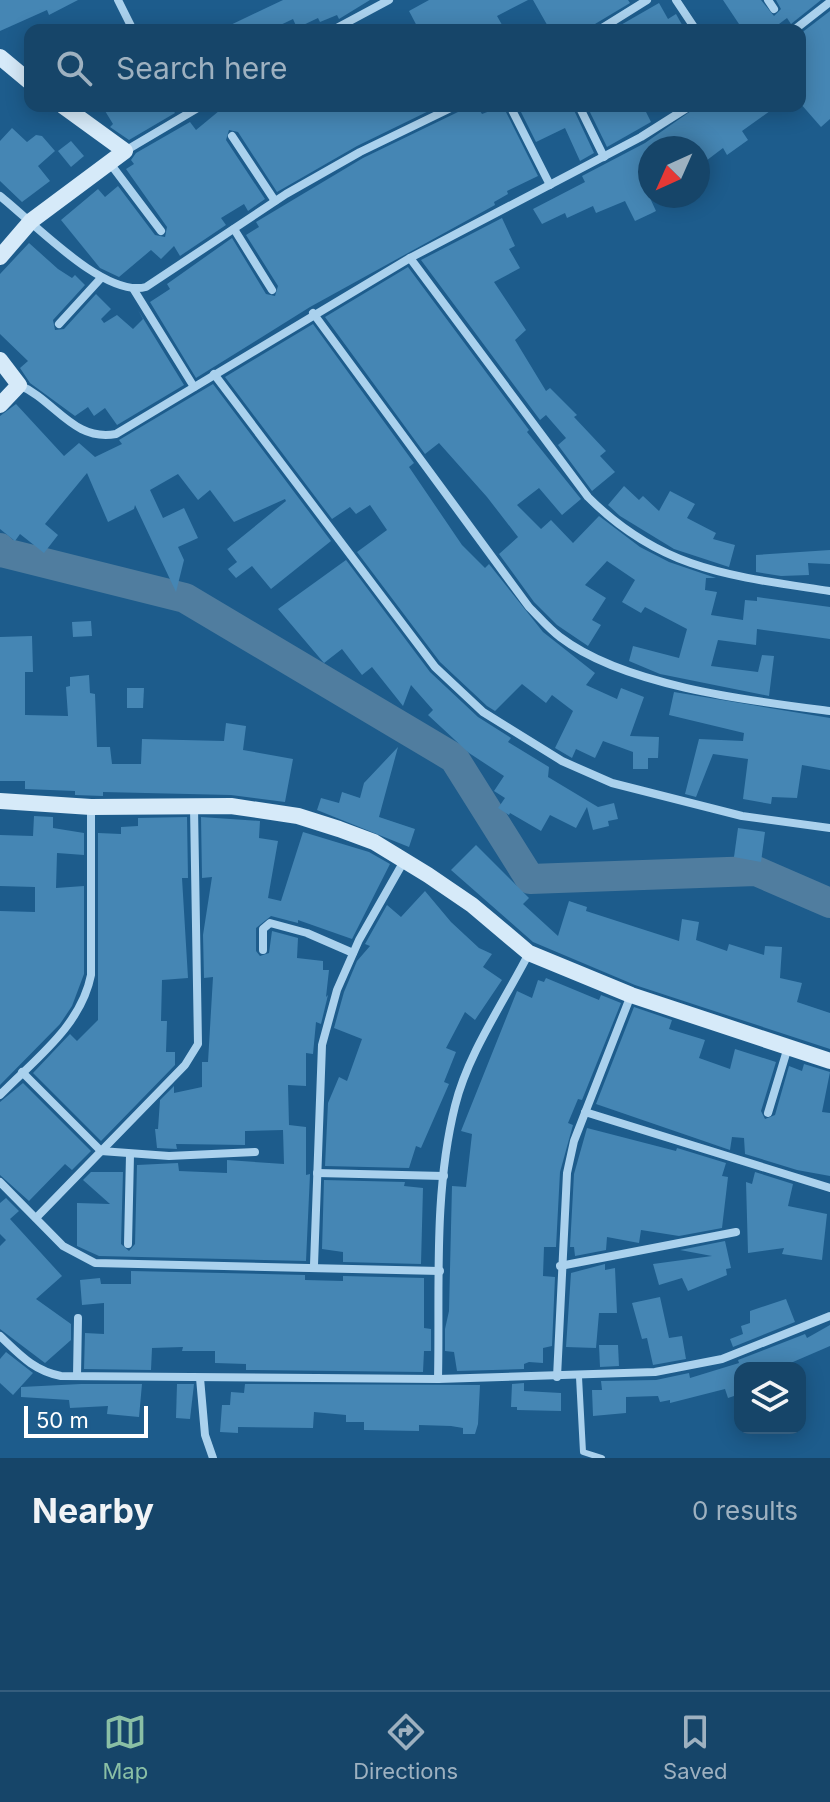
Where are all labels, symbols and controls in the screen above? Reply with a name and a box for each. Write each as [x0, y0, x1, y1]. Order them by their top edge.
search box [24, 24, 806, 112]
icon: search [52, 46, 96, 90]
text: Search here [116, 50, 288, 86]
north arrow [638, 136, 710, 208]
map controls [734, 1362, 806, 1434]
button: layers [734, 1362, 806, 1434]
scale bar [24, 1402, 148, 1438]
text: 50 m [36, 1407, 89, 1433]
text: Nearby [32, 1490, 154, 1531]
text: 0 results [692, 1495, 798, 1526]
tab: Map [103, 1710, 148, 1784]
tab: Directions [353, 1710, 458, 1784]
tab: Saved [663, 1710, 727, 1784]

